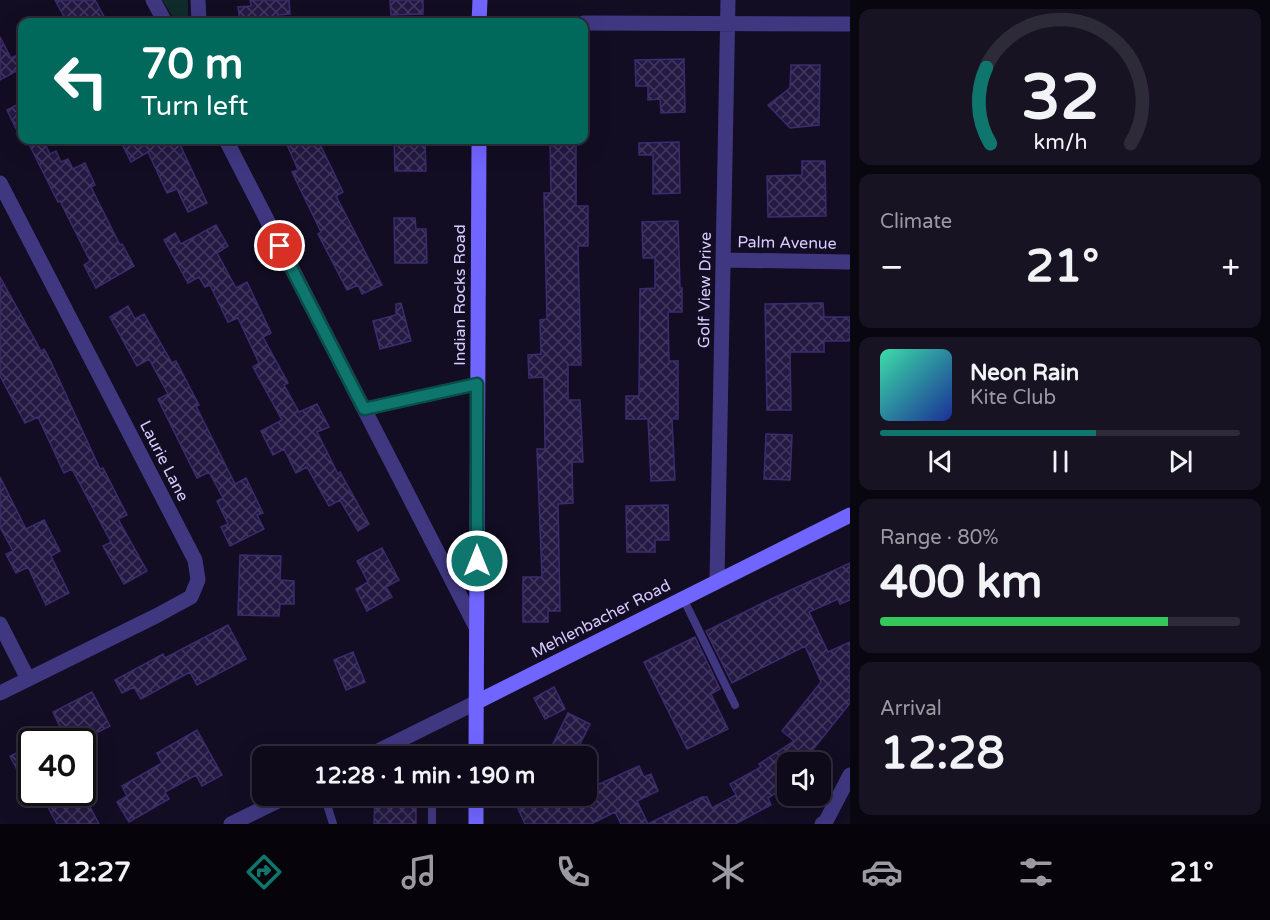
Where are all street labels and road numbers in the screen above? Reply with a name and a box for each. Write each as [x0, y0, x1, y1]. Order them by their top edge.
street label: Indian Rocks Road [450, 224, 470, 366]
street label: Golf View Drive [694, 232, 716, 348]
street label: Palm Avenue [737, 232, 837, 254]
street label: Laurie Lane [135, 417, 193, 505]
street label: Mehlenbacher Road [528, 575, 674, 663]

